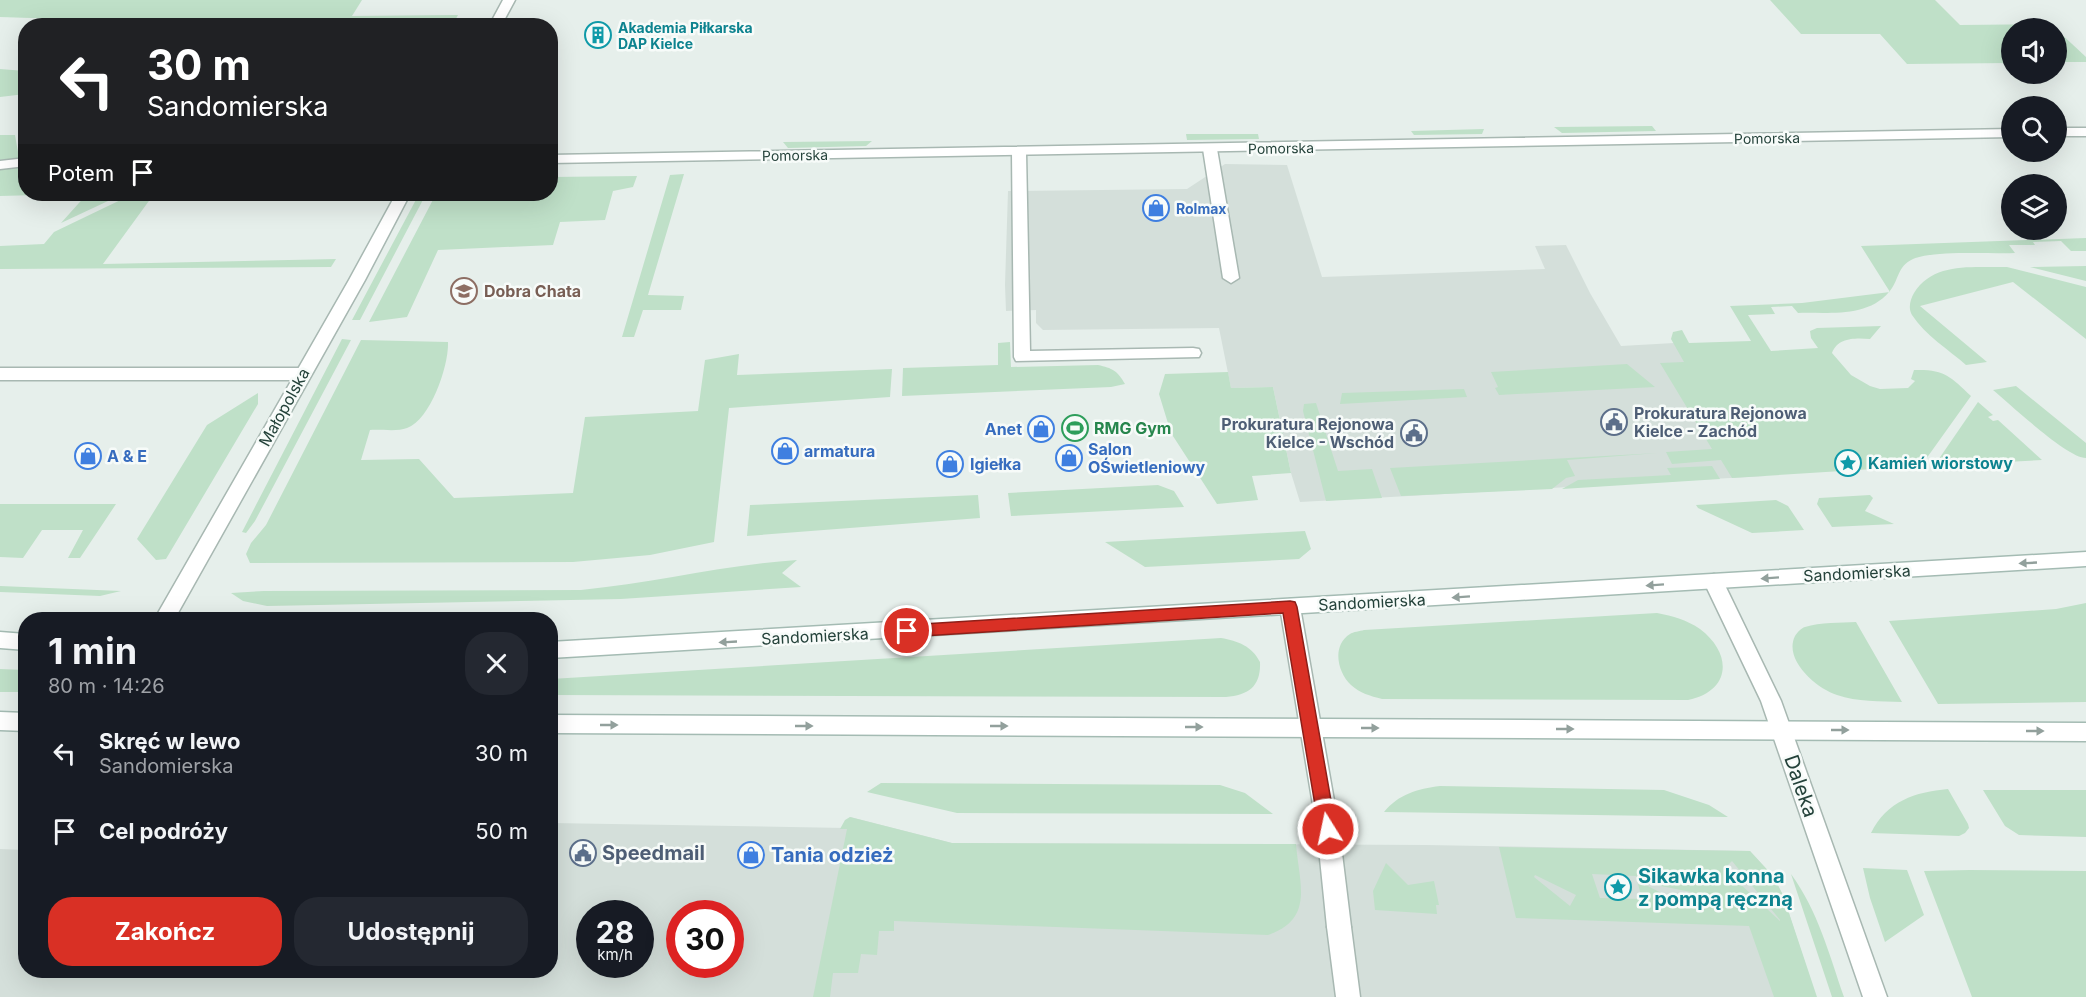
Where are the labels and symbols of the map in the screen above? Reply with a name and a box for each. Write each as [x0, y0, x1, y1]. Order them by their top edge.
place label: Akademia Piłkarska DAP Kielce [618, 19, 753, 52]
building icon: Akademia Piłkarska DAP Kielce [583, 20, 613, 50]
street label: Pomorska [1734, 129, 1800, 147]
street label: Pomorska [1248, 139, 1314, 157]
street label: Pomorska [762, 146, 828, 164]
shop icon: Rolmax [1141, 193, 1171, 223]
place label: Rolmax [1176, 200, 1226, 217]
school or university icon: Dobra Chata [449, 276, 479, 306]
place label: Dobra Chata [484, 281, 581, 301]
street label: Małopolska [254, 364, 314, 450]
place label: Prokuratura Rejonowa Kielce - Zachód [1634, 403, 1807, 441]
public building icon: Prokuratura Rejonowa Kielce - Zachód [1599, 407, 1629, 437]
sports icon: RMG Gym [1060, 413, 1090, 443]
shop icon: Anet [1026, 414, 1056, 444]
place label: Prokuratura Rejonowa Kielce - Wschód [1221, 414, 1394, 452]
place label: RMG Gym [1094, 418, 1171, 438]
public building icon: Prokuratura Rejonowa Kielce - Wschód [1399, 418, 1429, 448]
place label: Anet [985, 419, 1022, 439]
shop icon: armatura [770, 436, 800, 466]
place label: Salon OŚwietleniowy [1088, 439, 1206, 477]
shop icon: A & E [73, 441, 103, 471]
place label: armatura [804, 441, 875, 461]
shop icon: Salon OŚwietleniowy [1054, 443, 1084, 473]
place label: A & E [107, 446, 147, 466]
place icon: Kamień wiorstowy [1833, 448, 1863, 478]
shop icon: Igiełka [935, 449, 965, 479]
place label: Kamień wiorstowy [1868, 453, 2013, 473]
place label: Igiełka [970, 454, 1021, 474]
one-way arrow [2018, 558, 2037, 567]
street label: Sandomierska [1803, 560, 1911, 586]
one-way arrow [1761, 573, 1780, 583]
one-way arrow [1646, 581, 1665, 590]
street label: Sandomierska [1318, 589, 1426, 615]
one-way arrow [1451, 593, 1470, 602]
pin [881, 605, 932, 656]
street label: Sandomierska [761, 623, 869, 649]
one-way arrow [719, 637, 738, 646]
one-way arrow [599, 720, 618, 729]
one-way arrow [794, 721, 813, 730]
one-way arrow [989, 721, 1008, 731]
one-way arrow [1184, 722, 1203, 732]
one-way arrow [1360, 723, 1379, 733]
one-way arrow [1555, 724, 1574, 734]
one-way arrow [1830, 725, 1849, 735]
one-way arrow [2025, 726, 2044, 736]
street label: Daleka [1779, 752, 1823, 820]
position arrow [1296, 797, 1360, 861]
public building icon: Speedmail [568, 838, 598, 868]
shop icon: Tania odzież [736, 840, 766, 870]
place label: Speedmail [602, 841, 705, 865]
place label: Tania odzież [771, 843, 893, 867]
place label: Sikawka konna z pompą ręczną [1638, 864, 1793, 911]
place icon: Sikawka konna z pompą ręczną [1603, 872, 1633, 902]
speed limit sign: 30 [666, 900, 744, 978]

